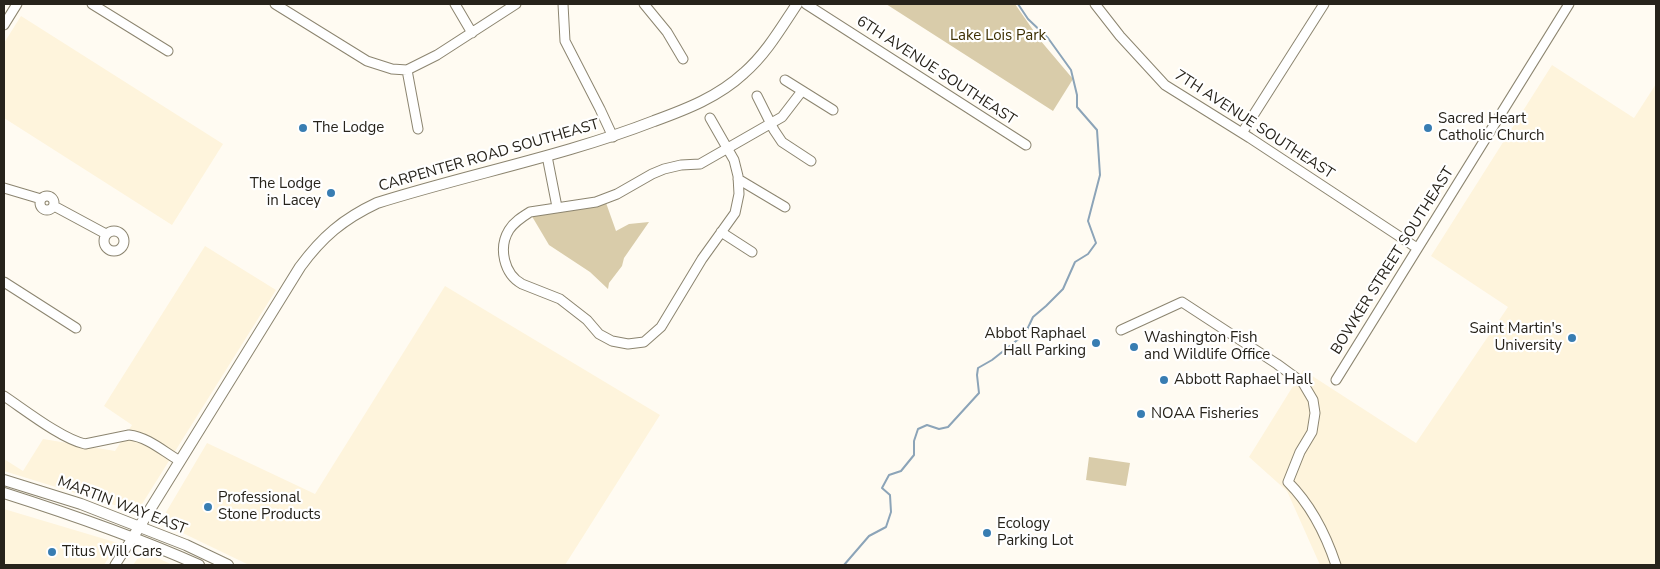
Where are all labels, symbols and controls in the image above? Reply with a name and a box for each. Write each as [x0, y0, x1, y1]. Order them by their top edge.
street label: 6TH AVENUE SOUTHEAST [853, 13, 1019, 129]
park label: Lake Lois Park [950, 27, 1046, 45]
street label: 7TH AVENUE SOUTHEAST [1171, 67, 1337, 183]
place label: Sacred Heart Catholic Church [1438, 110, 1544, 145]
street label: CARPENTER ROAD SOUTHEAST [377, 116, 601, 196]
place label: The Lodge [313, 119, 384, 137]
marker: The Lodge [297, 122, 309, 134]
marker: Sacred Heart Catholic Church [1422, 122, 1434, 134]
street label: BOWKER STREET SOUTHEAST [1328, 164, 1458, 358]
place label: The Lodge in Lacey [250, 175, 321, 210]
marker: The Lodge in Lacey [325, 187, 337, 199]
place label: Saint Martin's University [1469, 320, 1562, 355]
place label: Abbot Raphael Hall Parking [985, 325, 1086, 360]
place label: Washington Fish and Wildlife Office [1144, 329, 1270, 364]
marker: Saint Martin's University [1566, 332, 1578, 344]
marker: Abbot Raphael Hall Parking [1090, 337, 1102, 349]
marker: Washington Fish and Wildlife Office [1128, 341, 1140, 353]
place label: Abbott Raphael Hall [1174, 371, 1313, 389]
marker: Abbott Raphael Hall [1158, 374, 1170, 386]
place label: NOAA Fisheries [1151, 405, 1259, 423]
marker: NOAA Fisheries [1135, 408, 1147, 420]
street label: MARTIN WAY EAST [55, 473, 189, 539]
place label: Professional Stone Products [218, 489, 321, 524]
marker: Professional Stone Products [202, 501, 214, 513]
place label: Ecology Parking Lot [997, 515, 1073, 550]
marker: Ecology Parking Lot [981, 527, 993, 539]
place label: Titus Will Cars [62, 543, 162, 561]
marker: Titus Will Cars [46, 546, 58, 558]

